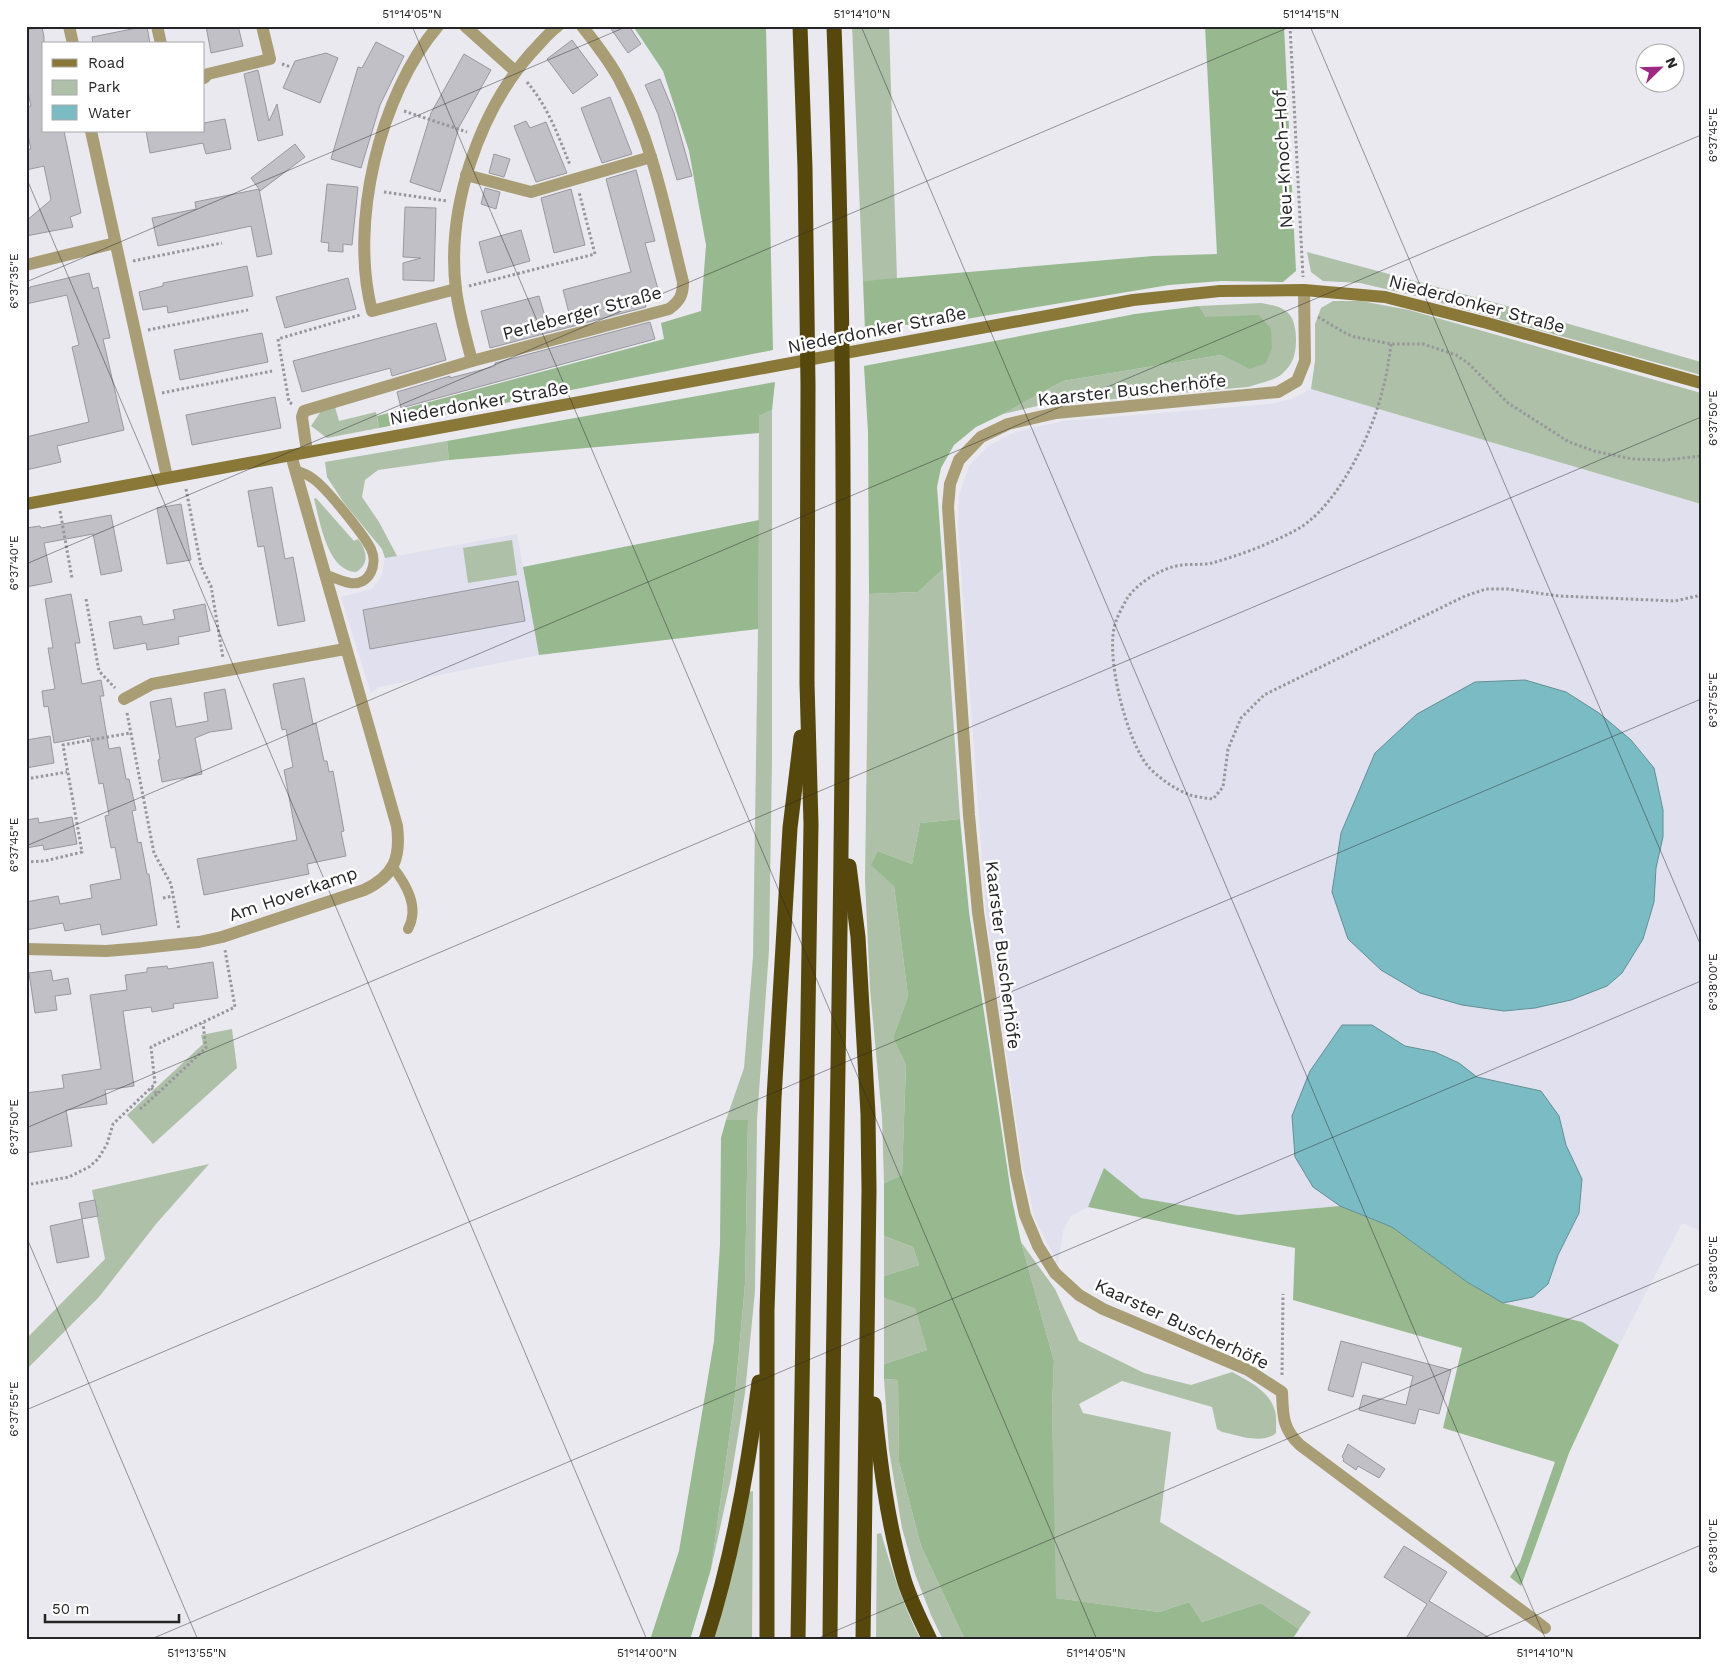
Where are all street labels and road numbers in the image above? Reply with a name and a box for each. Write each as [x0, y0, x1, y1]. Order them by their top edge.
street label: Neu-Knoch-Hof [1268, 89, 1297, 229]
street label: Niederdonker Straße [1387, 270, 1568, 337]
street label: Perleberger Straße [500, 281, 664, 344]
street label: Niederdonker Straße [786, 302, 968, 357]
street label: Kaarster Buscherhöfe [1037, 369, 1227, 410]
street label: Niederdonker Straße [388, 376, 570, 429]
street label: Kaarster Buscherhöfe [982, 860, 1025, 1050]
street label: Am Hoverkamp [226, 862, 360, 925]
street label: Kaarster Buscherhöfe [1092, 1274, 1273, 1373]

